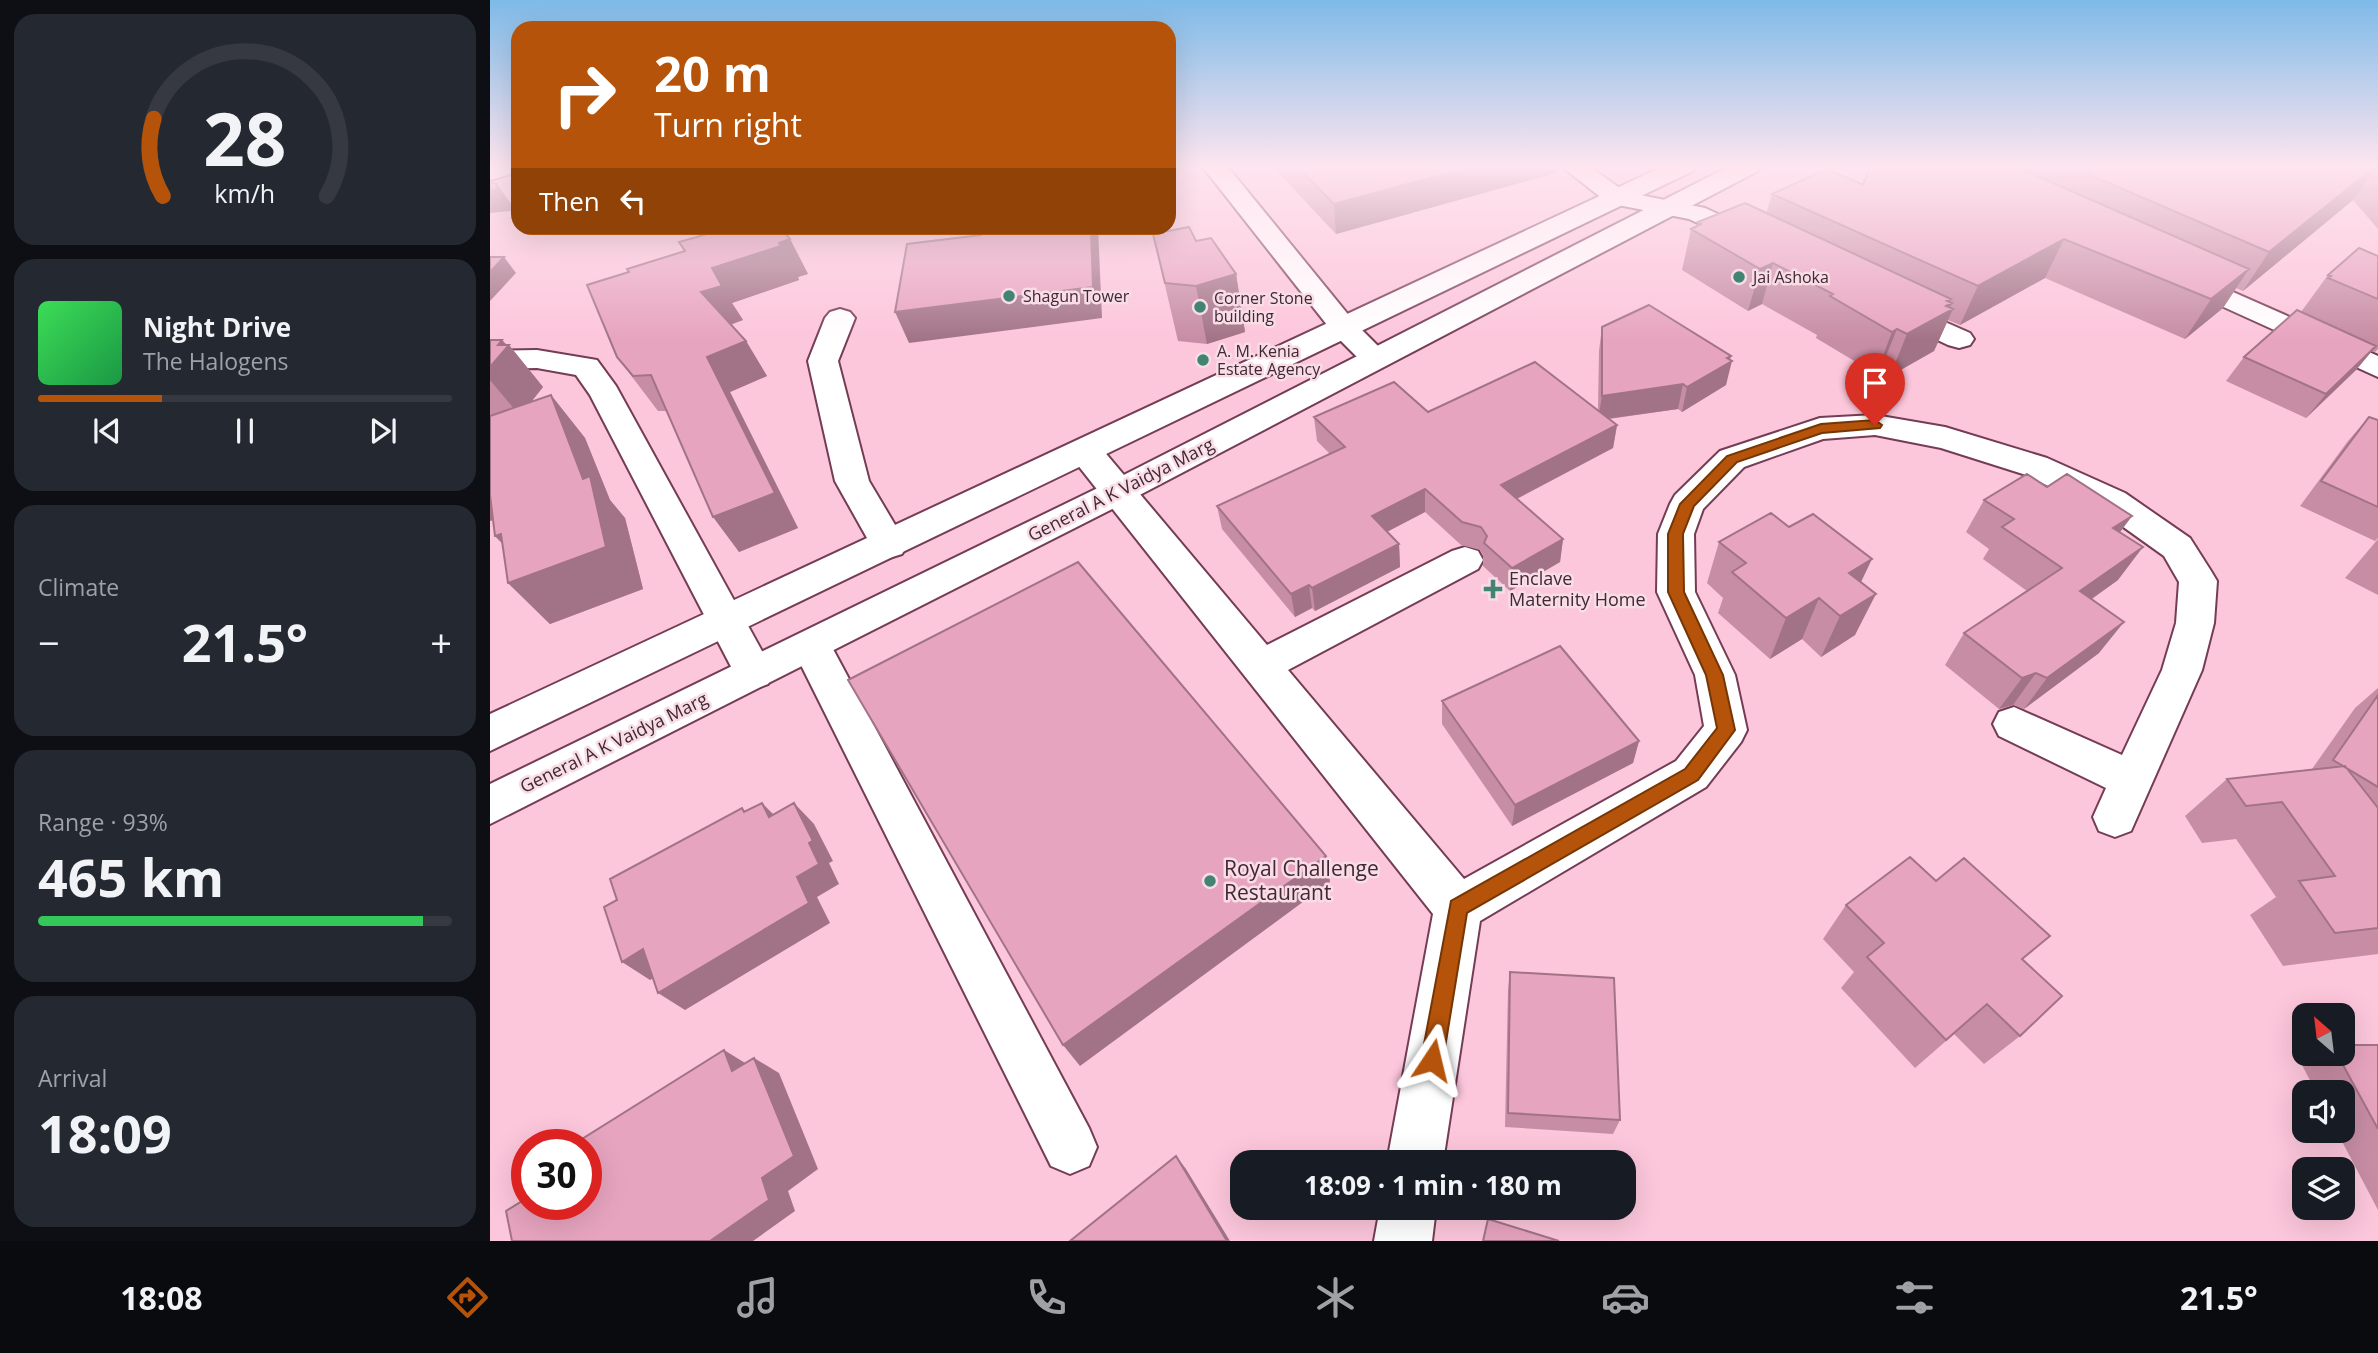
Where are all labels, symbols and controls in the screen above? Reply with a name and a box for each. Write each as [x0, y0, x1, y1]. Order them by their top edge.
text: 20 m [654, 40, 771, 106]
icon: right [539, 49, 630, 140]
text: 28 [203, 88, 287, 187]
text: Turn right [654, 103, 802, 146]
text: km/h [215, 176, 275, 210]
icon: left [614, 182, 652, 220]
text: Then [539, 183, 600, 219]
place label: Jai Ashoka [1751, 266, 1829, 288]
marker: Jai Ashoka [1731, 269, 1747, 285]
place label: Shagun Tower [1023, 285, 1130, 307]
place label: Corner Stone building [1214, 287, 1313, 327]
marker: Shagun Tower [1001, 288, 1017, 304]
marker: Corner Stone building [1192, 299, 1208, 315]
text: Night Drive [143, 309, 291, 345]
place label: A. M. Kenia Estate Agency [1217, 340, 1321, 380]
text: The Halogens [143, 345, 289, 377]
marker: A. M. Kenia Estate Agency [1195, 352, 1211, 368]
pin [1845, 353, 1905, 425]
icon: arrive [1856, 364, 1894, 402]
icon: previous [88, 412, 126, 450]
icon: pause [226, 412, 264, 450]
icon: next [364, 412, 402, 450]
street label: General A K Vaidya Marg [1023, 432, 1218, 547]
place label: Enclave Maternity Home [1509, 566, 1646, 611]
text: Climate [38, 571, 119, 603]
marker: Enclave Maternity Home [1483, 579, 1503, 599]
text: 21.5° [182, 606, 308, 677]
text: − [38, 616, 60, 668]
text: + [430, 616, 452, 668]
street label: General A K Vaidya Marg [516, 686, 712, 798]
text: Range · 93% [38, 806, 168, 838]
text: 465 km [38, 841, 224, 912]
place label: Royal Challenge Restaurant [1224, 854, 1379, 906]
marker: Royal Challenge Restaurant [1202, 873, 1218, 889]
north arrow [2292, 1003, 2356, 1066]
map controls [2292, 1003, 2355, 1220]
position arrow [1395, 1023, 1469, 1097]
text: Arrival [38, 1062, 107, 1094]
button: sound [2292, 1080, 2355, 1143]
text: 18:09 [38, 1097, 172, 1168]
speed limit sign: 30 [511, 1129, 602, 1220]
button: layers [2292, 1157, 2355, 1220]
text: 18:09 · 1 min · 180 m [1304, 1167, 1562, 1203]
icon: directions [443, 1273, 492, 1322]
icon: music [733, 1273, 782, 1322]
icon: phone [1022, 1273, 1071, 1322]
icon: climate [1311, 1273, 1360, 1322]
icon: car [1601, 1273, 1650, 1322]
icon: filters [1890, 1273, 1939, 1322]
text: 18:08 [120, 1276, 203, 1319]
text: 21.5° [2180, 1276, 2258, 1319]

